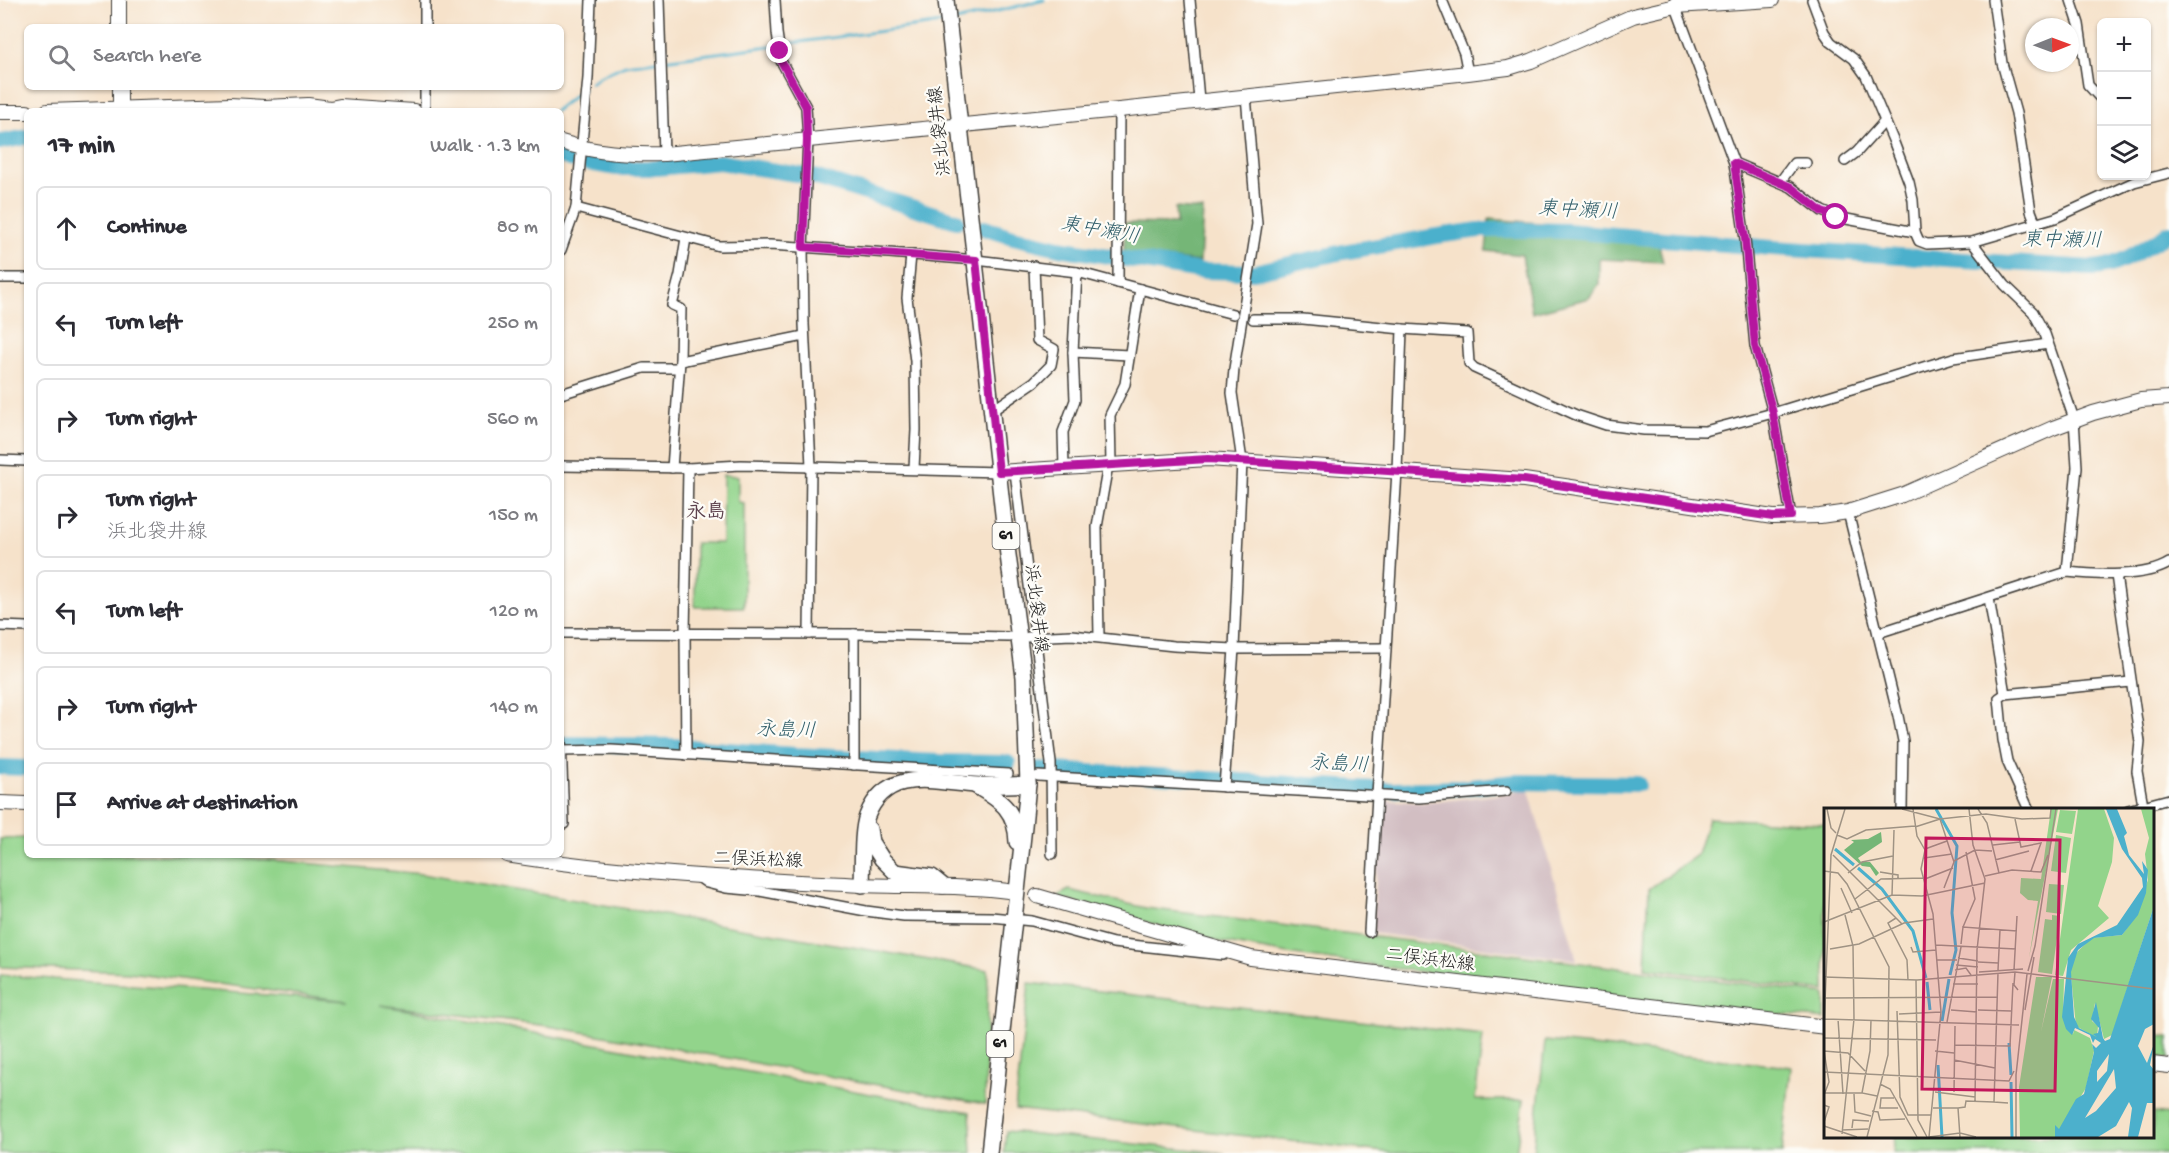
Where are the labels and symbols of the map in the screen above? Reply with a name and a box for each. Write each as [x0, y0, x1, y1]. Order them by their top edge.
north arrow [2025, 18, 2079, 72]
route end [766, 37, 792, 63]
street label: 浜北袋井線 [925, 85, 956, 177]
water label: 東中瀬川 [1537, 196, 1619, 226]
route start [1822, 203, 1848, 229]
water label: 東中瀬川 [1059, 212, 1142, 250]
water label: 東中瀬川 [2022, 228, 2102, 254]
district label: 永島 [686, 500, 726, 525]
road number: 61 [992, 523, 1020, 549]
street label: 浜北袋井線 [1019, 563, 1052, 655]
water label: 永島川 [756, 717, 816, 745]
water label: 永島川 [1308, 751, 1370, 779]
inset map [1824, 808, 2154, 1138]
street label: 二俣浜松線 [713, 848, 803, 873]
street label: 二俣浜松線 [1384, 944, 1476, 977]
road number: 61 [986, 1031, 1014, 1057]

